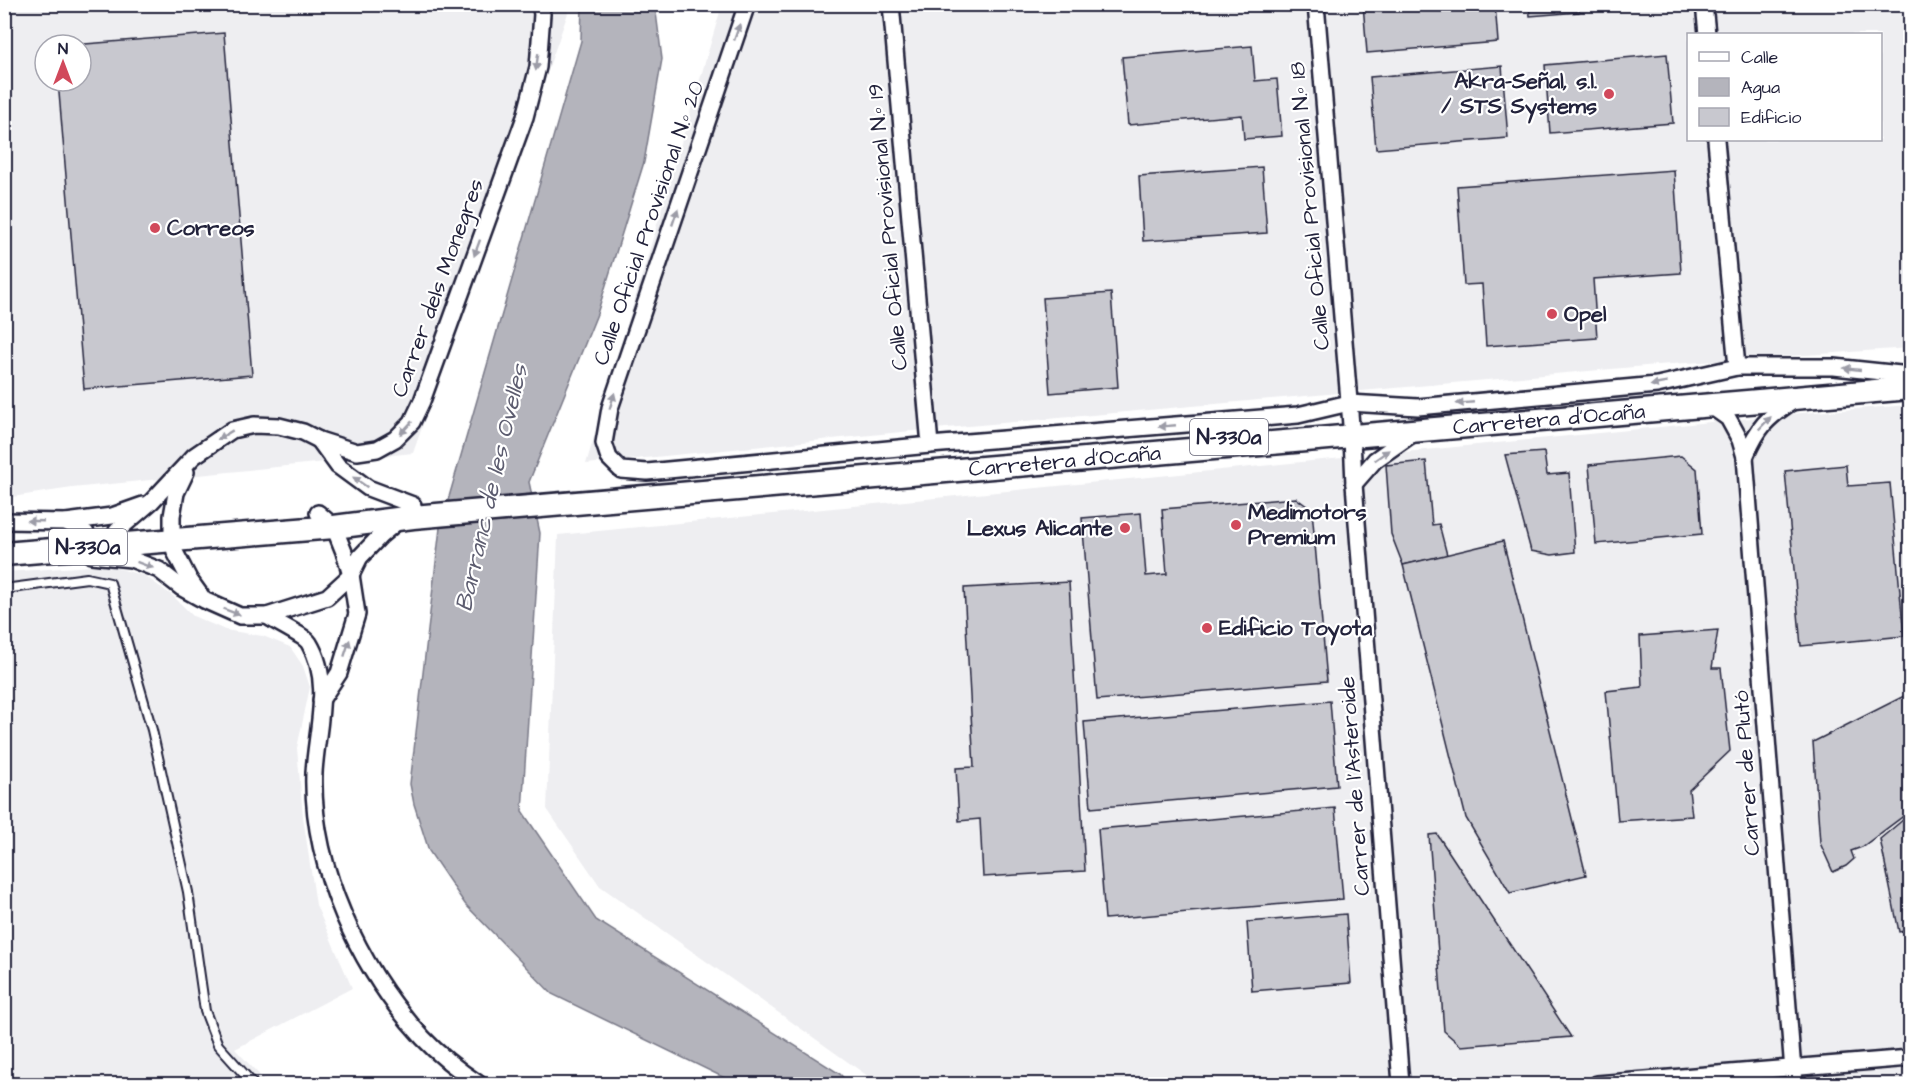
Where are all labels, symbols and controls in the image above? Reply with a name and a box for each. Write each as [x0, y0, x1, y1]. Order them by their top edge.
one-way arrow [733, 23, 743, 41]
north arrow [33, 33, 93, 93]
legend [1687, 33, 1882, 141]
text: N [58, 38, 68, 60]
text: Calle [1741, 45, 1779, 70]
one-way arrow [533, 53, 542, 72]
street label: Calle Oficial Provisional N.º 18 [1282, 60, 1338, 352]
place label: Akra-Señal, s.l. / STS Systems [1441, 66, 1597, 124]
text: Agua [1741, 75, 1780, 101]
street label: Calle Oficial Provisional N.º 20 [586, 77, 712, 369]
street label: Calle Oficial Provisional N.º 19 [860, 82, 916, 372]
marker: Akra-Señal, s.l. / STS Systems [1602, 87, 1616, 101]
text: Edificio [1741, 105, 1801, 130]
street label: Carrer dels Monegres [384, 174, 493, 402]
one-way arrow [670, 208, 680, 226]
place label: Correos [167, 213, 255, 244]
marker: Correos [148, 221, 162, 235]
one-way arrow [472, 239, 482, 257]
place label: Opel [1564, 299, 1607, 330]
marker: Opel [1545, 307, 1559, 321]
water label: Barranc de les Ovelles [447, 359, 537, 615]
one-way arrow [1843, 364, 1862, 374]
one-way arrow [1650, 379, 1669, 388]
one-way arrow [608, 392, 617, 410]
street label: Carretera d'Ocaña [1452, 395, 1646, 443]
one-way arrow [1456, 398, 1475, 408]
one-way arrow [1758, 416, 1772, 431]
road number: N-330a [1190, 419, 1268, 455]
one-way arrow [399, 421, 413, 435]
one-way arrow [1158, 421, 1177, 431]
one-way arrow [216, 430, 233, 440]
street label: Carretera d'Ocaña [967, 437, 1162, 485]
one-way arrow [1374, 449, 1390, 461]
one-way arrow [352, 476, 368, 488]
place label: Medimotors Premium [1248, 497, 1367, 553]
place label: Lexus Alicante [967, 513, 1113, 544]
one-way arrow [26, 517, 45, 526]
marker: Medimotors Premium [1229, 518, 1243, 532]
marker: Lexus Alicante [1118, 521, 1132, 535]
road number: N-330a [49, 529, 127, 565]
one-way arrow [136, 560, 154, 570]
one-way arrow [224, 608, 242, 618]
place label: Edificio Toyota [1219, 613, 1373, 646]
marker: Edificio Toyota [1200, 621, 1214, 635]
one-way arrow [342, 639, 352, 657]
street label: Carrer de l'Asteroide [1332, 675, 1378, 897]
street label: Carrer de Plutó [1726, 689, 1768, 857]

